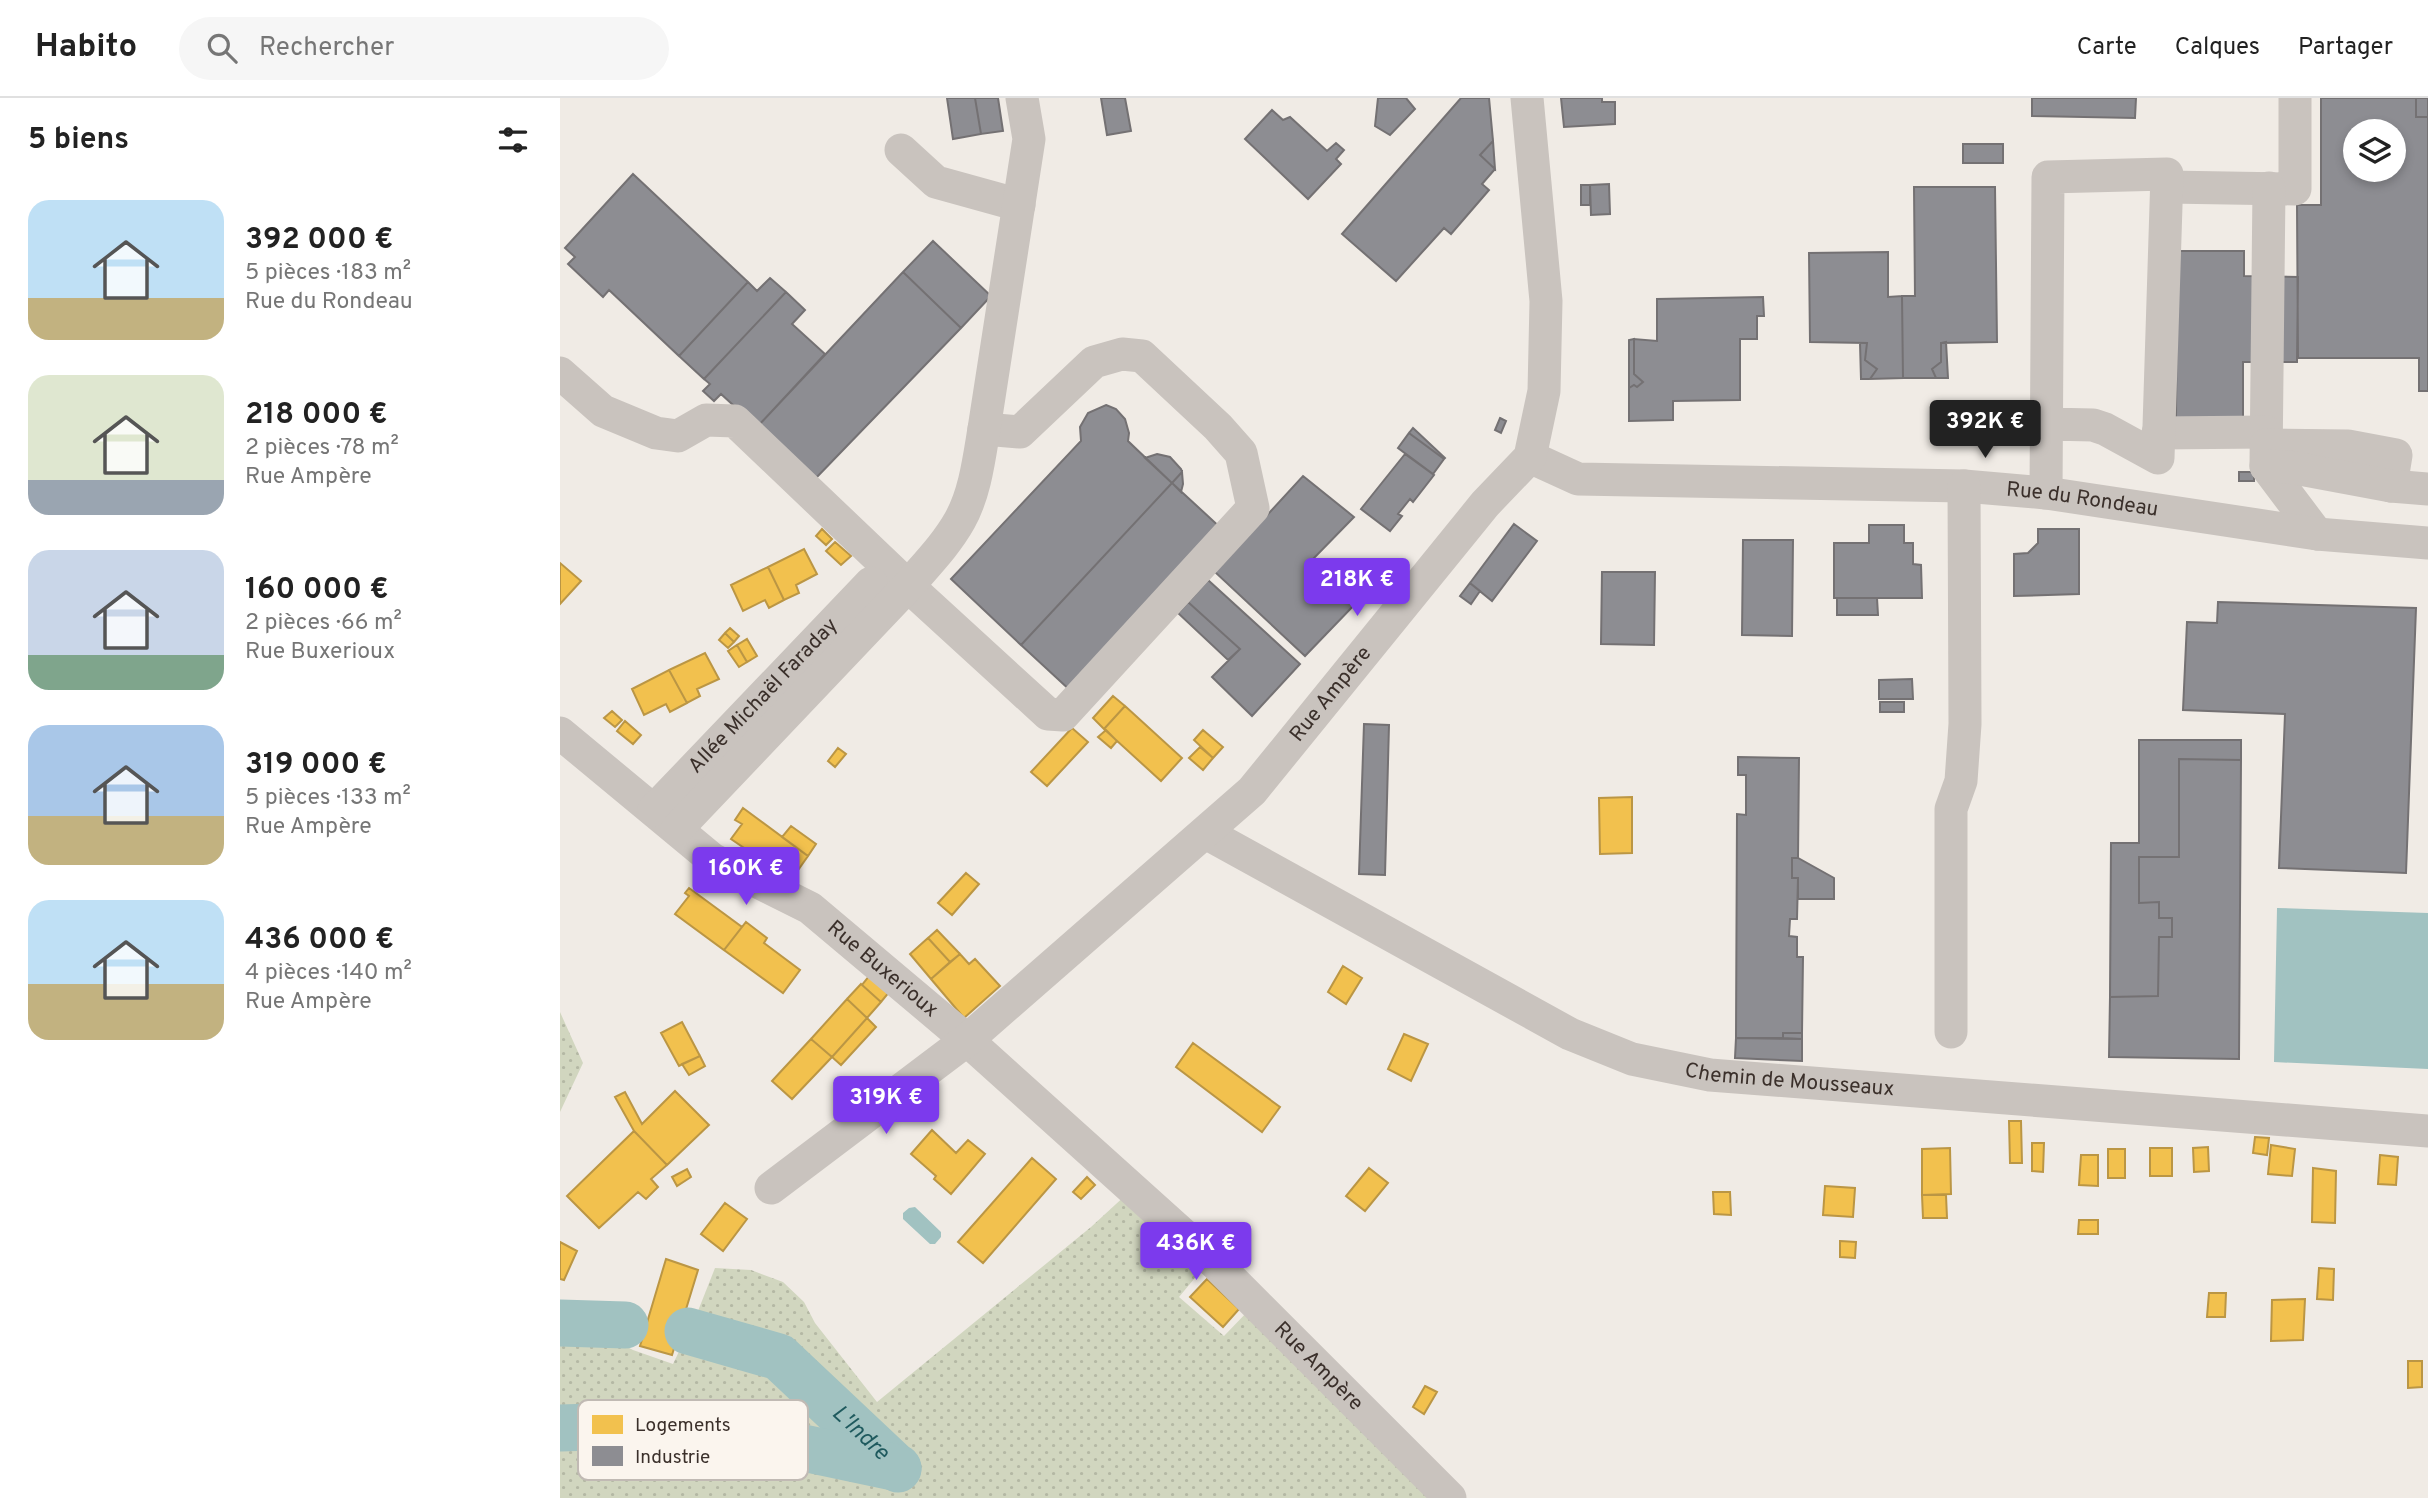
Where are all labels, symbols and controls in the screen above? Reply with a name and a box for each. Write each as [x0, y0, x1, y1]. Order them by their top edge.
search box [179, 17, 669, 80]
text: Habito [35, 27, 137, 69]
icon: search [203, 29, 241, 67]
text: Rechercher [259, 32, 394, 65]
text: Carte [2077, 33, 2137, 63]
text: Calques [2175, 33, 2260, 63]
text: Partager [2298, 33, 2393, 63]
map controls [2343, 119, 2406, 182]
button: layers [2343, 119, 2406, 182]
icon: filters [494, 121, 532, 159]
text: 5 biens [28, 122, 129, 159]
text: 392 000 € [245, 222, 393, 259]
icon: home [84, 228, 168, 312]
text: 5 pièces · 183 m² [245, 259, 411, 288]
text: Rue du Rondeau [245, 288, 413, 317]
text: 218 000 € [245, 397, 388, 434]
pin: 392K € [1928, 400, 2042, 460]
icon: home [84, 403, 168, 487]
text: 392K € [1946, 408, 2024, 437]
text: 2 pièces · 78 m² [245, 434, 399, 463]
text: Rue Ampère [245, 463, 372, 492]
street label: Rue du Rondeau [2005, 476, 2160, 523]
pin: 218K € [1300, 559, 1414, 618]
text: 218K € [1320, 566, 1394, 595]
text: 160 000 € [245, 572, 389, 609]
icon: home [84, 578, 168, 662]
text: 2 pièces · 66 m² [245, 609, 402, 638]
street label: Allée Michaël Faraday [682, 612, 844, 779]
text: Rue Buxerioux [245, 638, 395, 667]
street label: Rue Ampère [1284, 641, 1378, 747]
text: 319 000 € [245, 747, 387, 784]
icon: home [84, 753, 168, 837]
text: 5 pièces · 133 m² [245, 784, 411, 813]
text: Rue Ampère [245, 813, 372, 842]
pin: 160K € [689, 848, 803, 907]
text: 160K € [708, 855, 784, 884]
street label: Rue Buxerioux [822, 915, 944, 1024]
text: 436 000 € [245, 922, 394, 959]
icon: home [84, 928, 168, 1012]
text: 4 pièces · 140 m² [245, 959, 412, 988]
text: Rue Ampère [245, 988, 372, 1017]
street label: Chemin de Mousseaux [1682, 1057, 1895, 1103]
pin: 319K € [829, 1076, 943, 1136]
text: 319K € [849, 1084, 923, 1113]
pin: 436K € [1139, 1222, 1253, 1282]
text: 436K € [1156, 1230, 1236, 1259]
street label: Rue Ampère [1268, 1316, 1369, 1417]
water label: L'Indre [825, 1399, 896, 1468]
legend [578, 1400, 808, 1480]
text: Logements [635, 1414, 731, 1438]
text: Industrie [635, 1446, 710, 1470]

